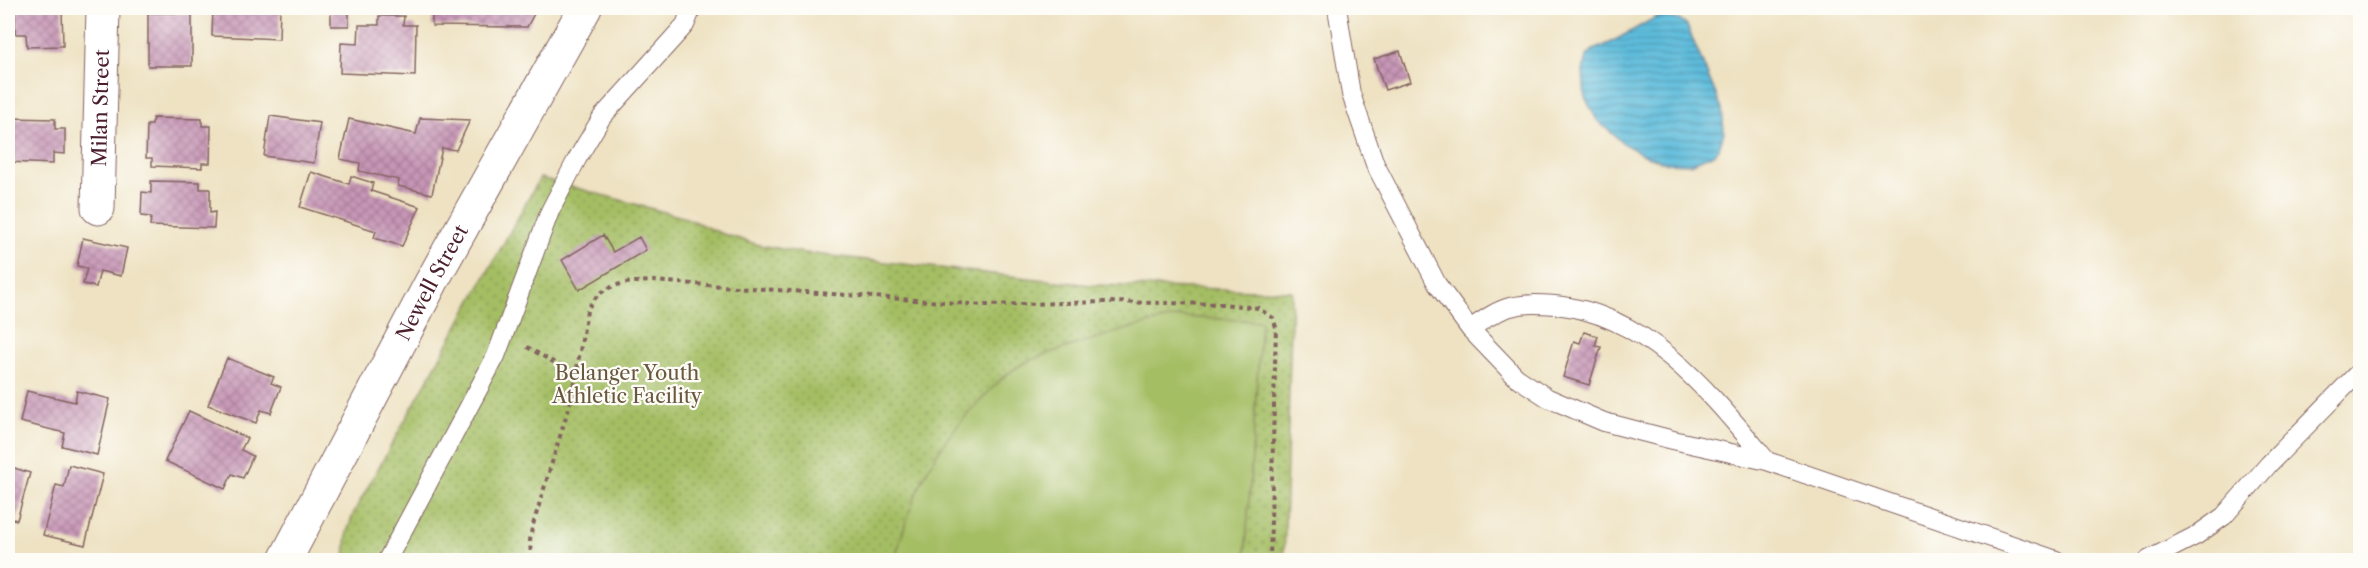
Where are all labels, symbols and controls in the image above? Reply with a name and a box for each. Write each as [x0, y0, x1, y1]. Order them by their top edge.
street label: Milan Street [87, 49, 114, 167]
street label: Newell Street [391, 220, 473, 344]
park label: Belanger Youth Athletic Facility [551, 361, 703, 408]

